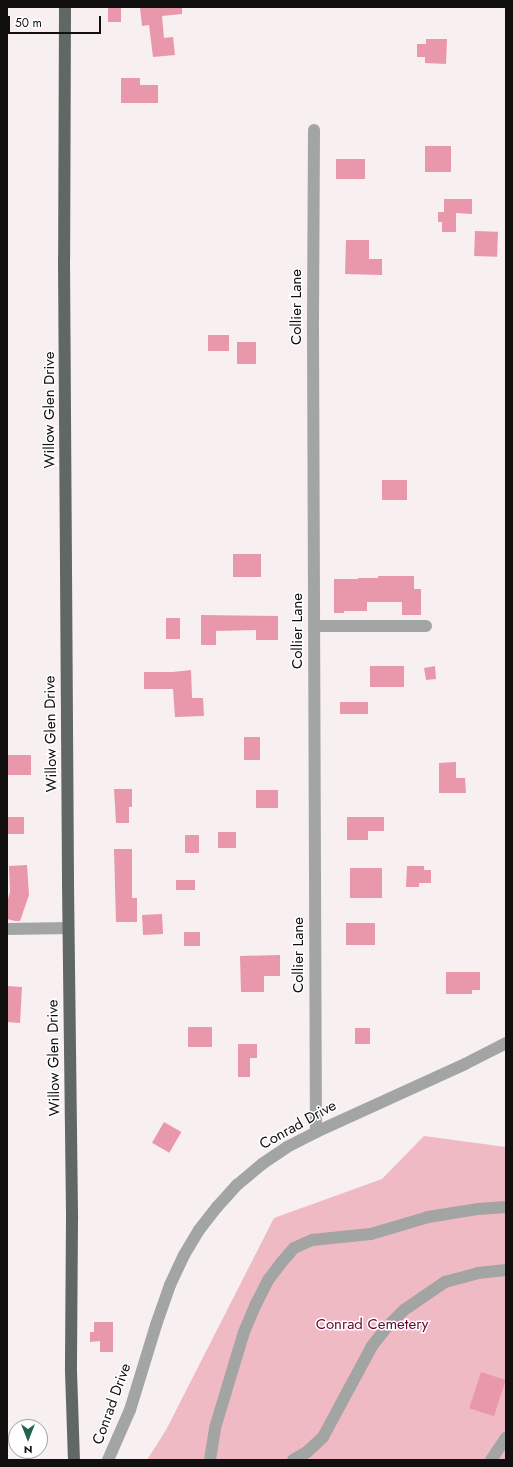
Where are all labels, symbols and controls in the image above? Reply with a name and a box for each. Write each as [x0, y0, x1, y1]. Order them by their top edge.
scale bar [10, 8, 103, 34]
text: 50 m [15, 14, 42, 32]
street label: Collier Lane [288, 269, 306, 345]
street label: Willow Glen Drive [41, 352, 59, 468]
street label: Collier Lane [289, 593, 307, 669]
street label: Willow Glen Drive [41, 675, 61, 793]
street label: Collier Lane [290, 917, 308, 993]
street label: Willow Glen Drive [44, 999, 64, 1117]
street label: Conrad Drive [256, 1097, 340, 1153]
park label: Conrad Cemetery [316, 1316, 428, 1334]
street label: Conrad Drive [89, 1361, 135, 1447]
north arrow [8, 1419, 48, 1459]
text: N [24, 1442, 32, 1458]

